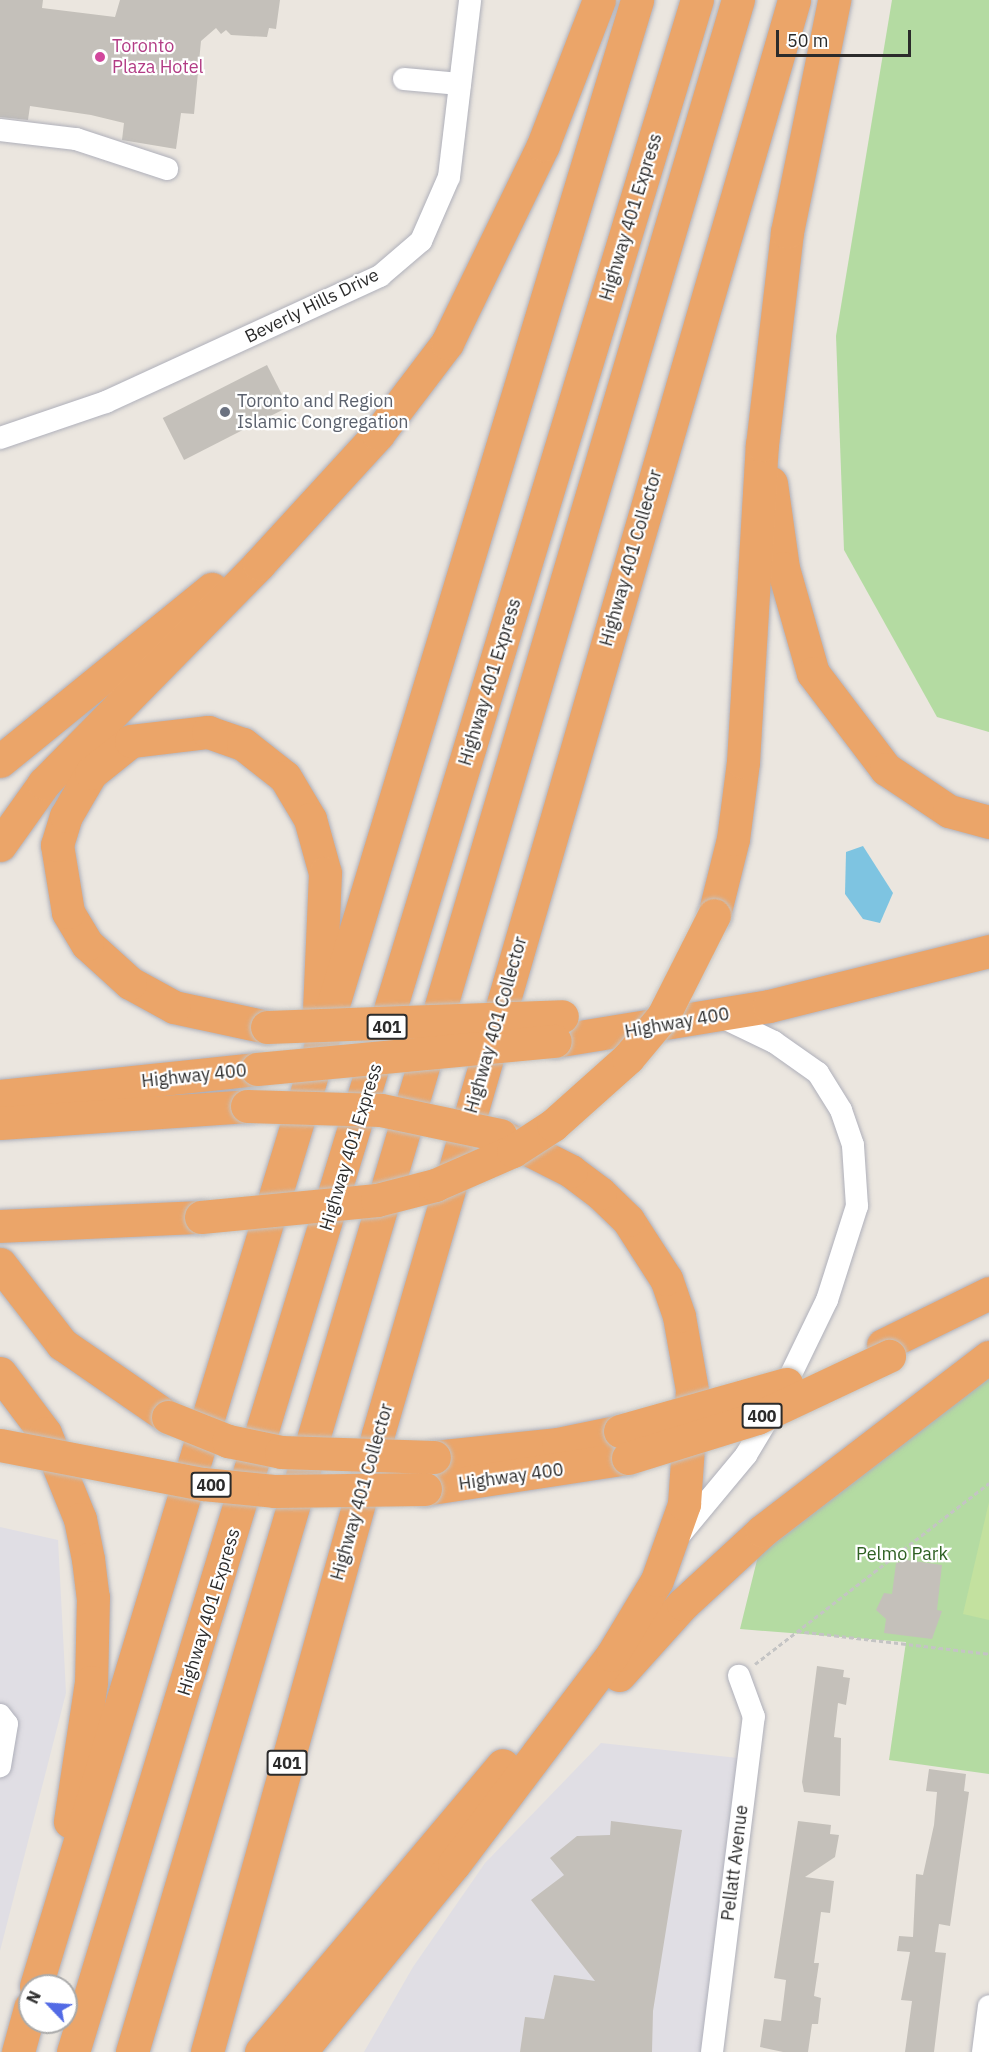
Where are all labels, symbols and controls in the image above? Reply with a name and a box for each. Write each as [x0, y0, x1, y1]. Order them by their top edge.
scale bar [779, 18, 914, 56]
text: 50 m [787, 29, 829, 52]
place label: Toronto Plaza Hotel [112, 36, 203, 78]
marker: Toronto Plaza Hotel [93, 50, 107, 64]
street label: Highway 401 Express [595, 131, 667, 303]
street label: Beverly Hills Drive [241, 264, 383, 348]
place label: Toronto and Region Islamic Congregation [237, 391, 409, 434]
marker: Toronto and Region Islamic Congregation [218, 405, 232, 419]
street label: Highway 401 Collector [595, 467, 667, 649]
street label: Highway 401 Express [454, 596, 526, 768]
street label: Highway 401 Collector [460, 934, 532, 1116]
street label: Highway 400 [623, 1003, 731, 1043]
road number: 401 [366, 1014, 408, 1040]
street label: Highway 400 [140, 1060, 248, 1092]
street label: Highway 401 Express [315, 1061, 387, 1233]
street label: Highway 401 Collector [326, 1401, 398, 1583]
road number: 400 [741, 1403, 783, 1429]
street label: Highway 400 [457, 1459, 565, 1495]
road number: 400 [190, 1472, 232, 1498]
street label: Highway 401 Express [173, 1526, 245, 1698]
park label: Pelmo Park [856, 1543, 948, 1565]
road number: 401 [266, 1750, 308, 1776]
street label: Pellatt Avenue [717, 1804, 753, 1922]
north arrow [18, 1974, 78, 2034]
text: N [22, 1988, 45, 2007]

